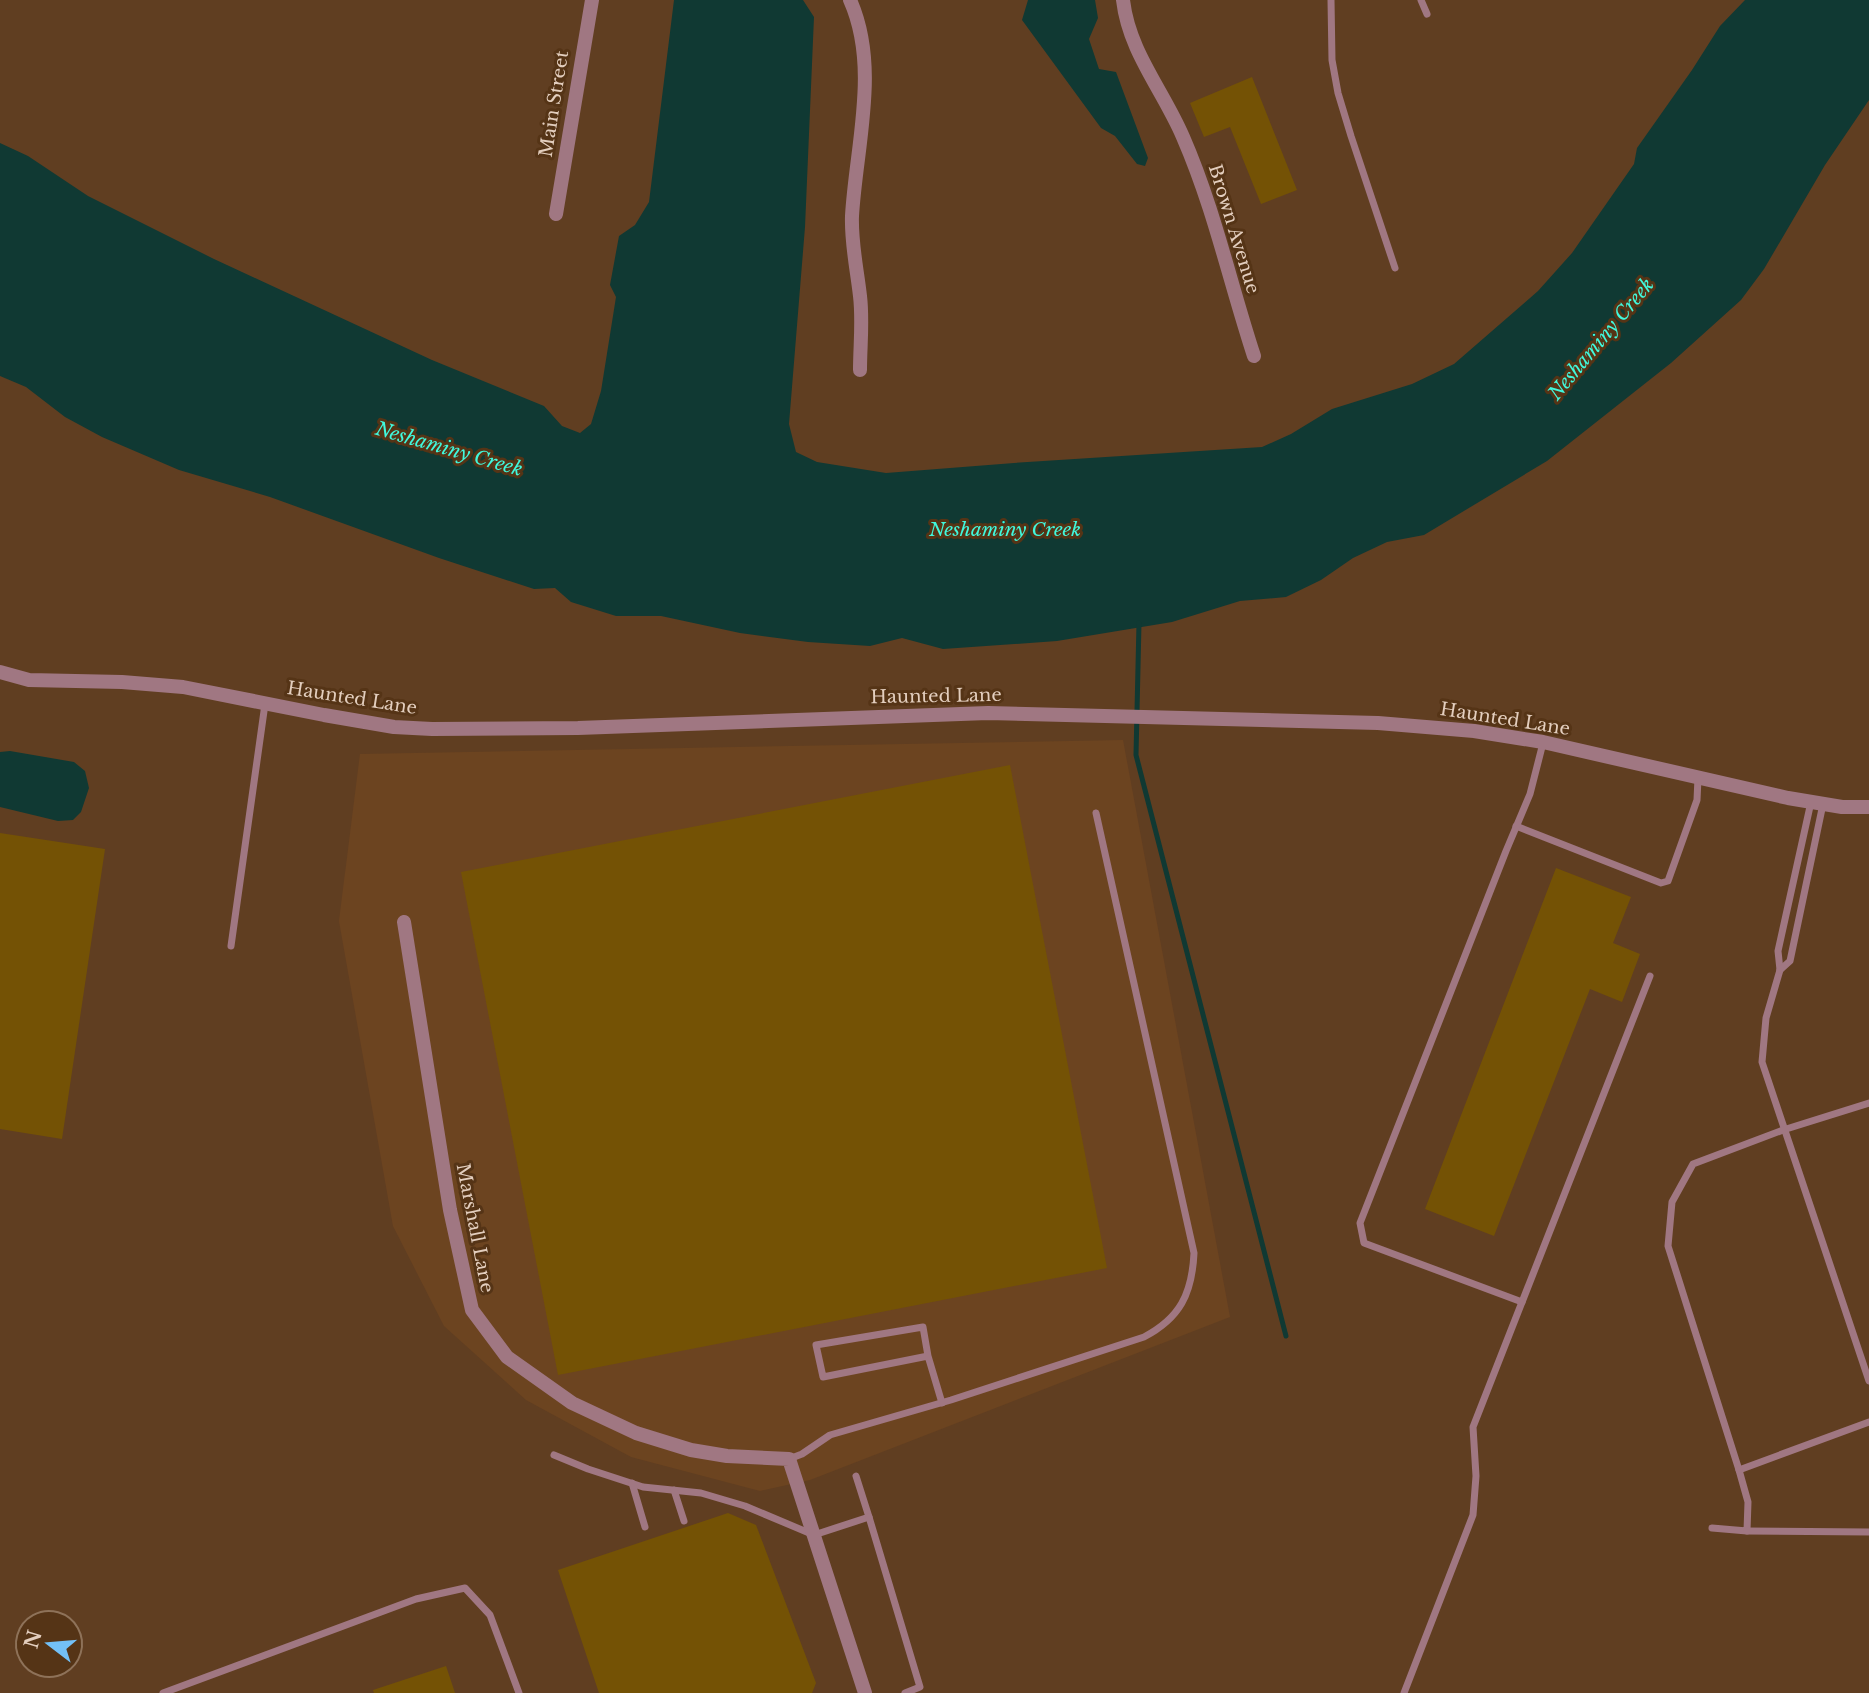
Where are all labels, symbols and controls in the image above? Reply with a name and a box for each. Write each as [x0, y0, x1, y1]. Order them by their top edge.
street label: Main Street [535, 49, 573, 159]
street label: Brown Avenue [1204, 162, 1264, 296]
water label: Neshaminy Creek [1543, 273, 1659, 405]
water label: Neshaminy Creek [372, 417, 525, 481]
water label: Neshaminy Creek [928, 518, 1081, 541]
street label: Haunted Lane [285, 677, 419, 719]
street label: Haunted Lane [870, 684, 1002, 708]
street label: Haunted Lane [1438, 698, 1572, 740]
street label: Marshall Lane [452, 1161, 498, 1295]
north arrow [14, 1609, 84, 1679]
text: N [20, 1628, 47, 1651]

